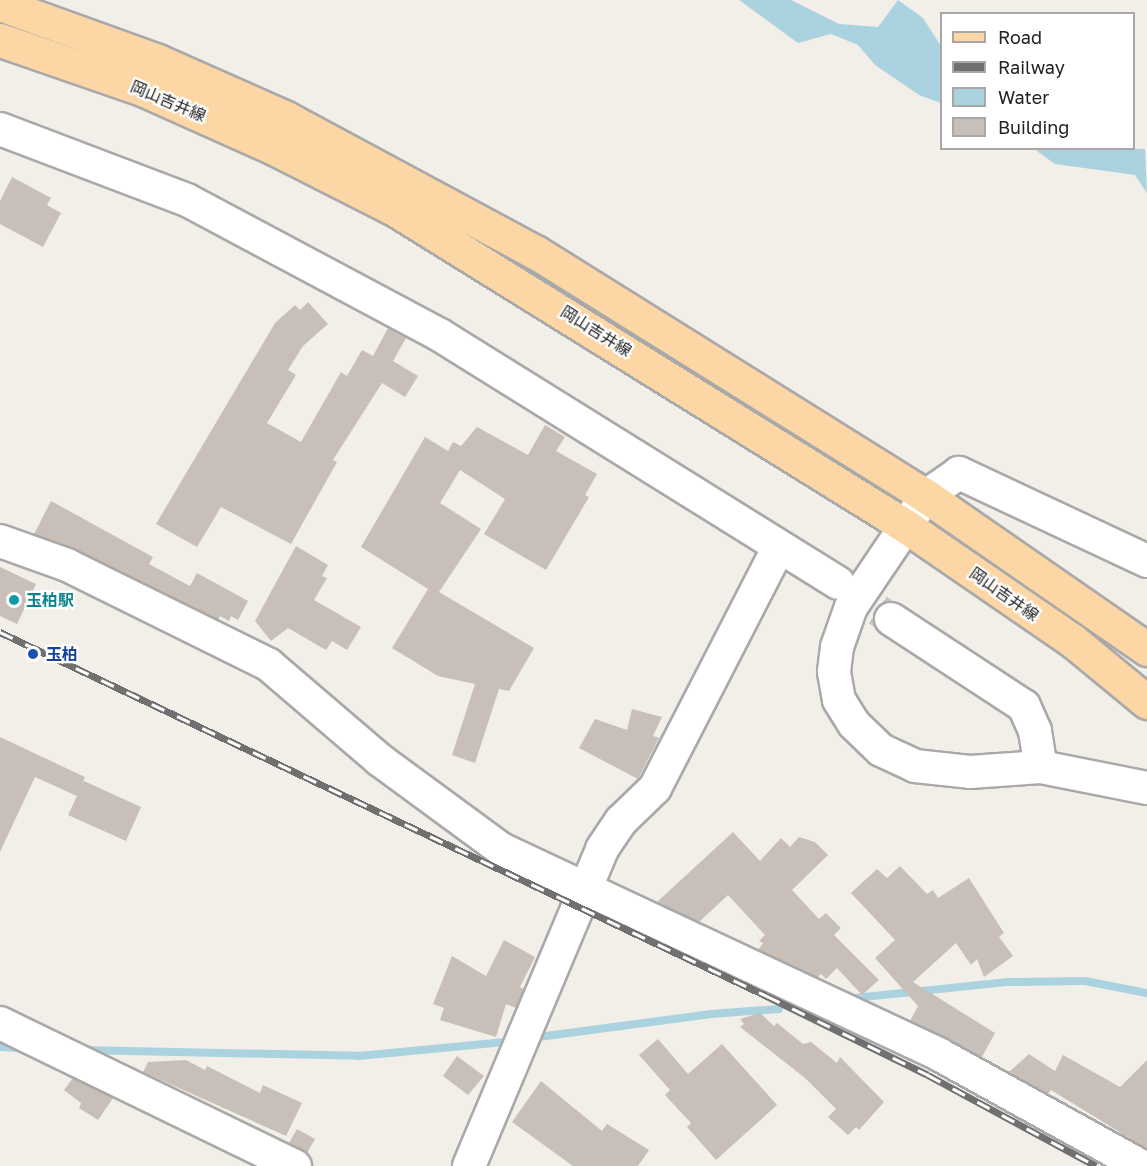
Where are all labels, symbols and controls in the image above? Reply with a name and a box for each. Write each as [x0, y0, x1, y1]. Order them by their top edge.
legend [940, 12, 1135, 150]
text: Road [998, 26, 1042, 48]
text: Railway [998, 56, 1065, 78]
street label: 岡山吉井線 [127, 77, 209, 125]
text: Water [998, 86, 1049, 108]
text: Building [998, 116, 1069, 138]
street label: 岡山吉井線 [557, 302, 635, 360]
street label: 岡山吉井線 [966, 563, 1042, 625]
place label: 玉柏駅 [26, 590, 74, 610]
marker: 玉柏駅 [7, 593, 21, 607]
place label: 玉柏 [46, 644, 78, 664]
marker: 玉柏 [24, 645, 42, 663]

